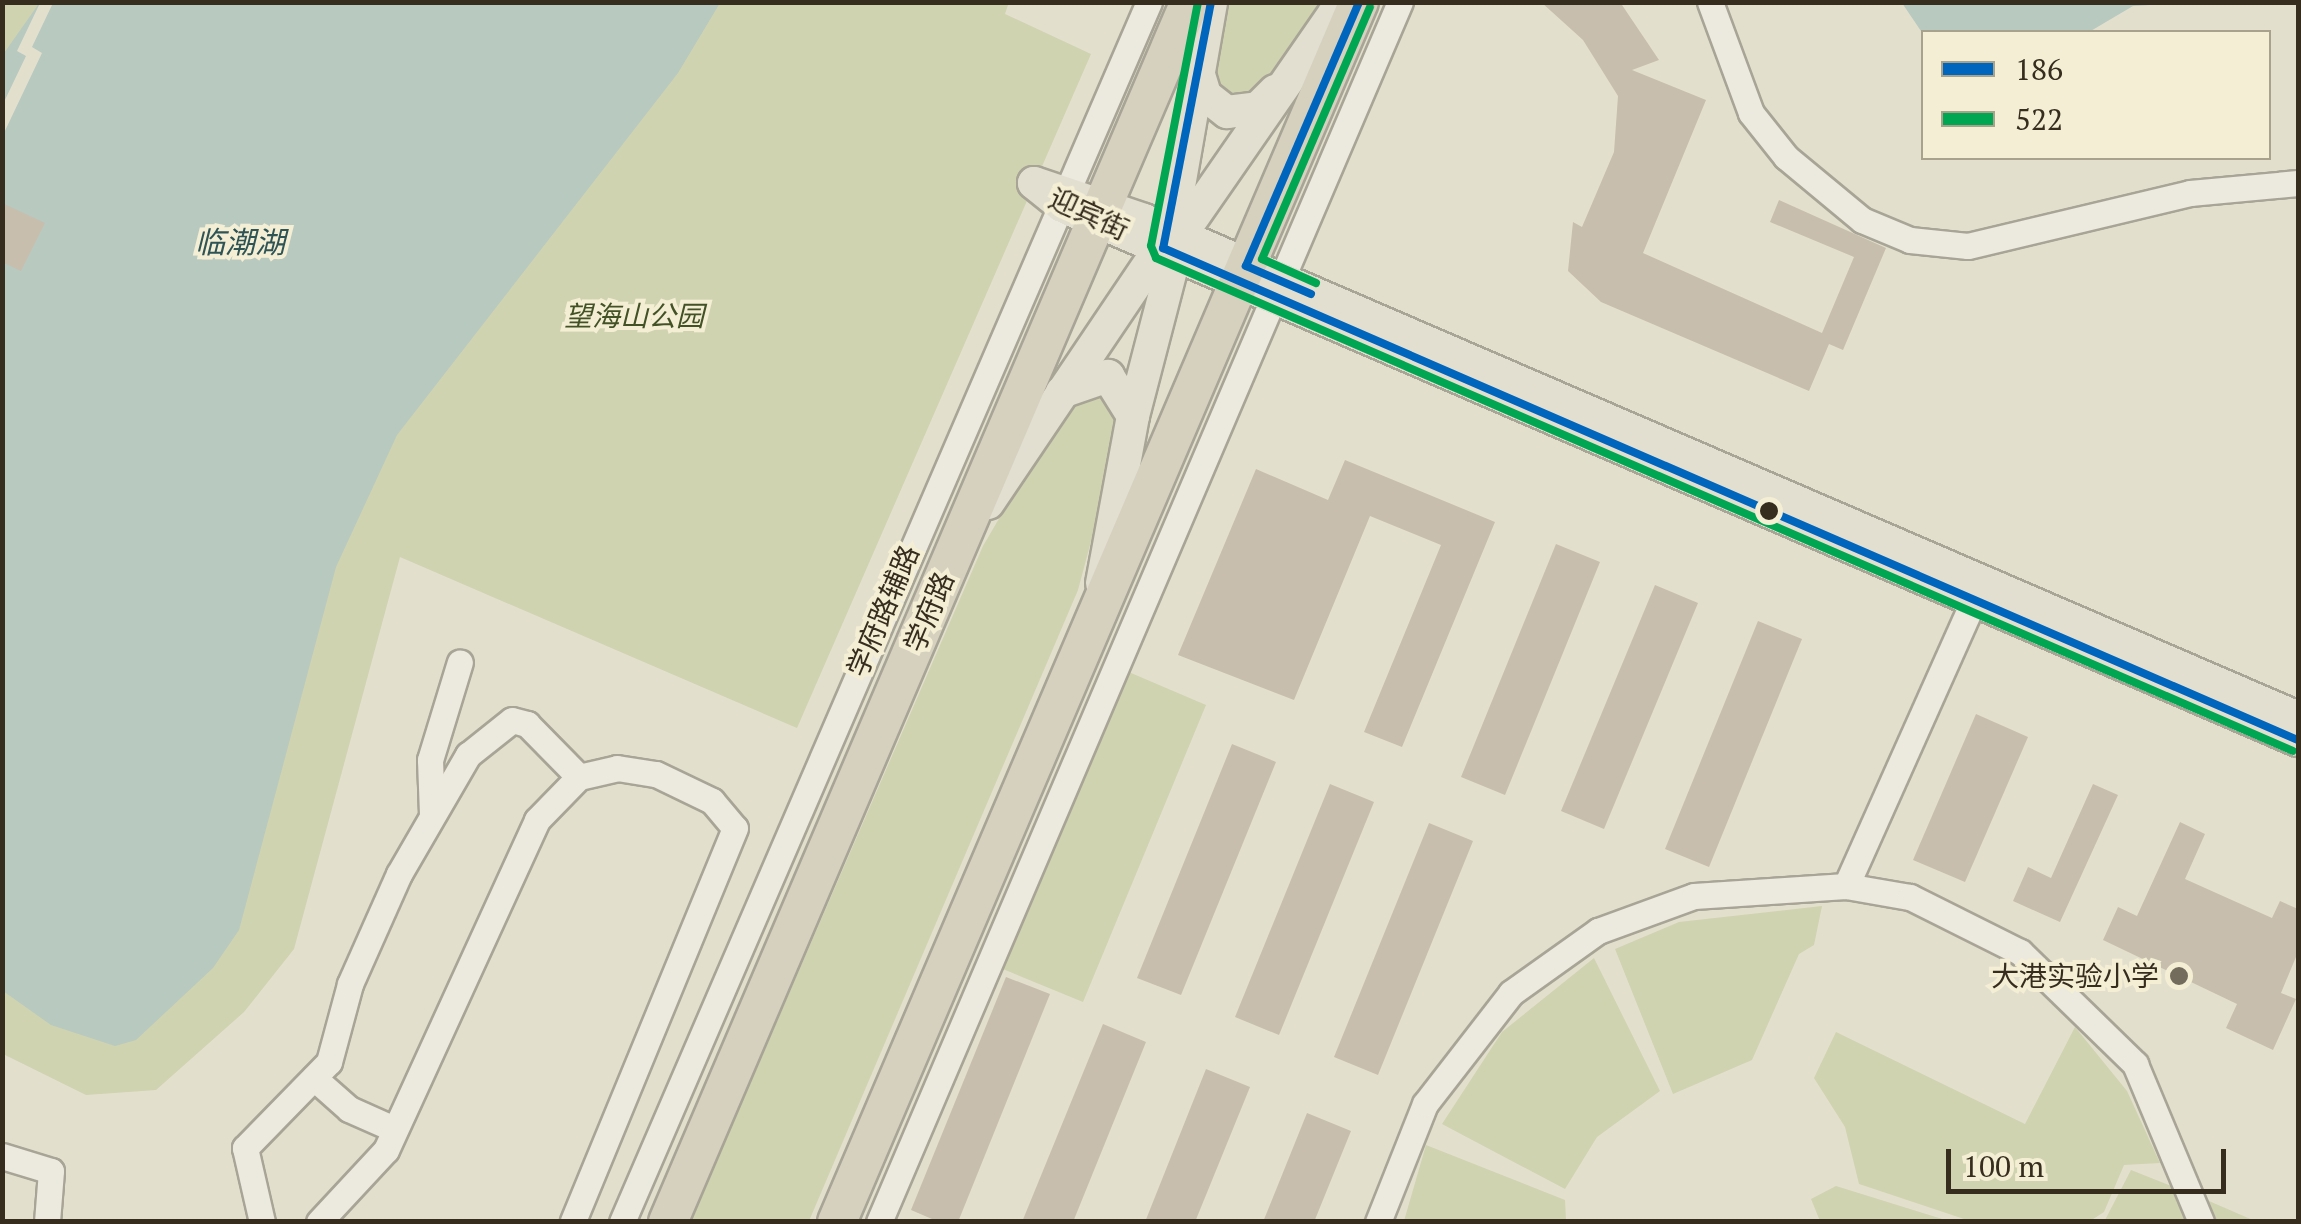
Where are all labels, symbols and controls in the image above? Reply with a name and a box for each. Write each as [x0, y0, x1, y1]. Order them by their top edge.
legend [1921, 30, 2271, 160]
text: 186 [2015, 49, 2063, 89]
text: 522 [2015, 99, 2063, 139]
street label: 迎宾街 [1044, 181, 1134, 247]
water label: 临潮湖 [195, 224, 285, 260]
park label: 望海山公园 [564, 299, 704, 333]
unlabelled marker [1759, 501, 1779, 521]
street label: 学府路辅路 [840, 540, 926, 682]
street label: 学府路 [897, 567, 961, 657]
place label: 大港实验小学 [1991, 959, 2159, 993]
marker: 大港实验小学 [2168, 965, 2190, 987]
scale bar [1951, 1129, 2231, 1191]
text: 100 m [1963, 1146, 2044, 1186]

